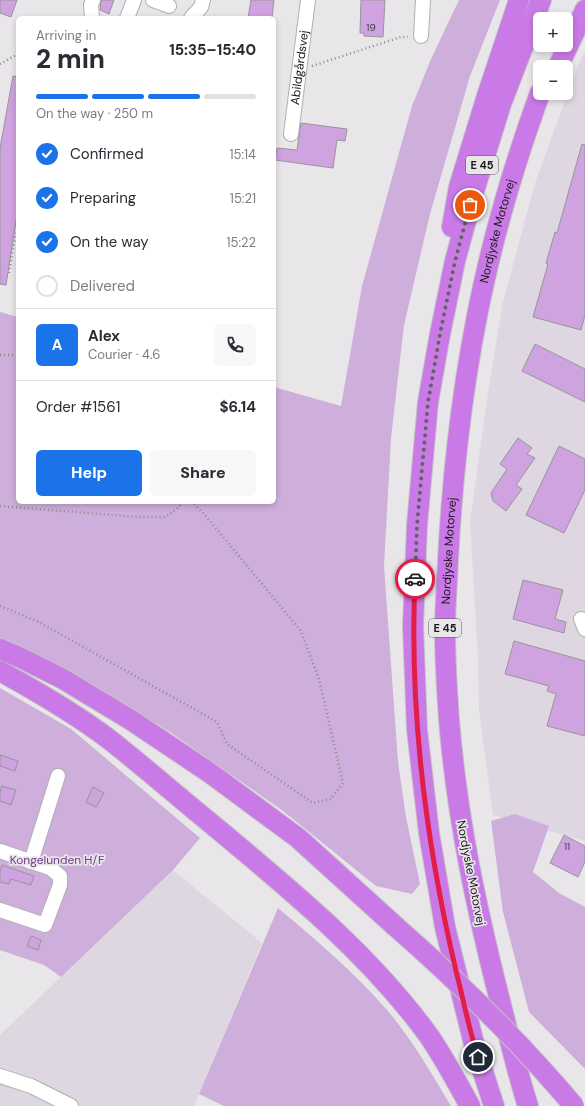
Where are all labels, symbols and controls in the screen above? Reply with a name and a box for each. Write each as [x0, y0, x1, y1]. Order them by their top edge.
map controls [533, 12, 573, 100]
button: + [533, 12, 573, 52]
house number: 19 [366, 21, 376, 34]
text: Arriving in [36, 27, 96, 44]
street label: Abildgårdsvej [287, 29, 312, 106]
text: 15:35–15:40 [169, 40, 256, 60]
text: 2 min [36, 42, 105, 76]
button: − [533, 60, 573, 100]
text: On the way · 250 m [36, 105, 153, 122]
icon: check [36, 143, 58, 165]
text: Confirmed [70, 144, 144, 164]
text: 15:14 [229, 146, 256, 163]
road number: E 45 [466, 156, 498, 174]
street label: Nordjyske Motorvej [476, 177, 519, 285]
icon: check [36, 187, 58, 209]
text: Preparing [70, 188, 136, 208]
pin [453, 188, 487, 222]
text: 15:21 [230, 190, 256, 207]
icon: bag [459, 194, 481, 216]
icon: check [36, 231, 58, 253]
text: On the way [70, 232, 149, 252]
text: 15:22 [226, 234, 256, 251]
text: Delivered [70, 276, 135, 296]
button: phone [214, 324, 256, 366]
text: Alex [88, 326, 120, 346]
text: A [52, 335, 62, 355]
text: Courier · 4.6 [88, 346, 160, 363]
text: Order #1561 [36, 397, 120, 417]
text: $6.14 [219, 397, 256, 417]
button: Help [36, 450, 142, 496]
button: Share [150, 450, 256, 496]
street label: Nordjyske Motorvej [438, 497, 460, 605]
courier [395, 559, 435, 599]
icon: car [404, 568, 426, 590]
road number: E 45 [429, 619, 461, 637]
street label: Nordjyske Motorvej [453, 819, 489, 927]
house number: 11 [564, 840, 570, 853]
park label: Kongelunden H/F [10, 852, 105, 868]
pin [461, 1040, 495, 1074]
icon: home [467, 1046, 489, 1068]

